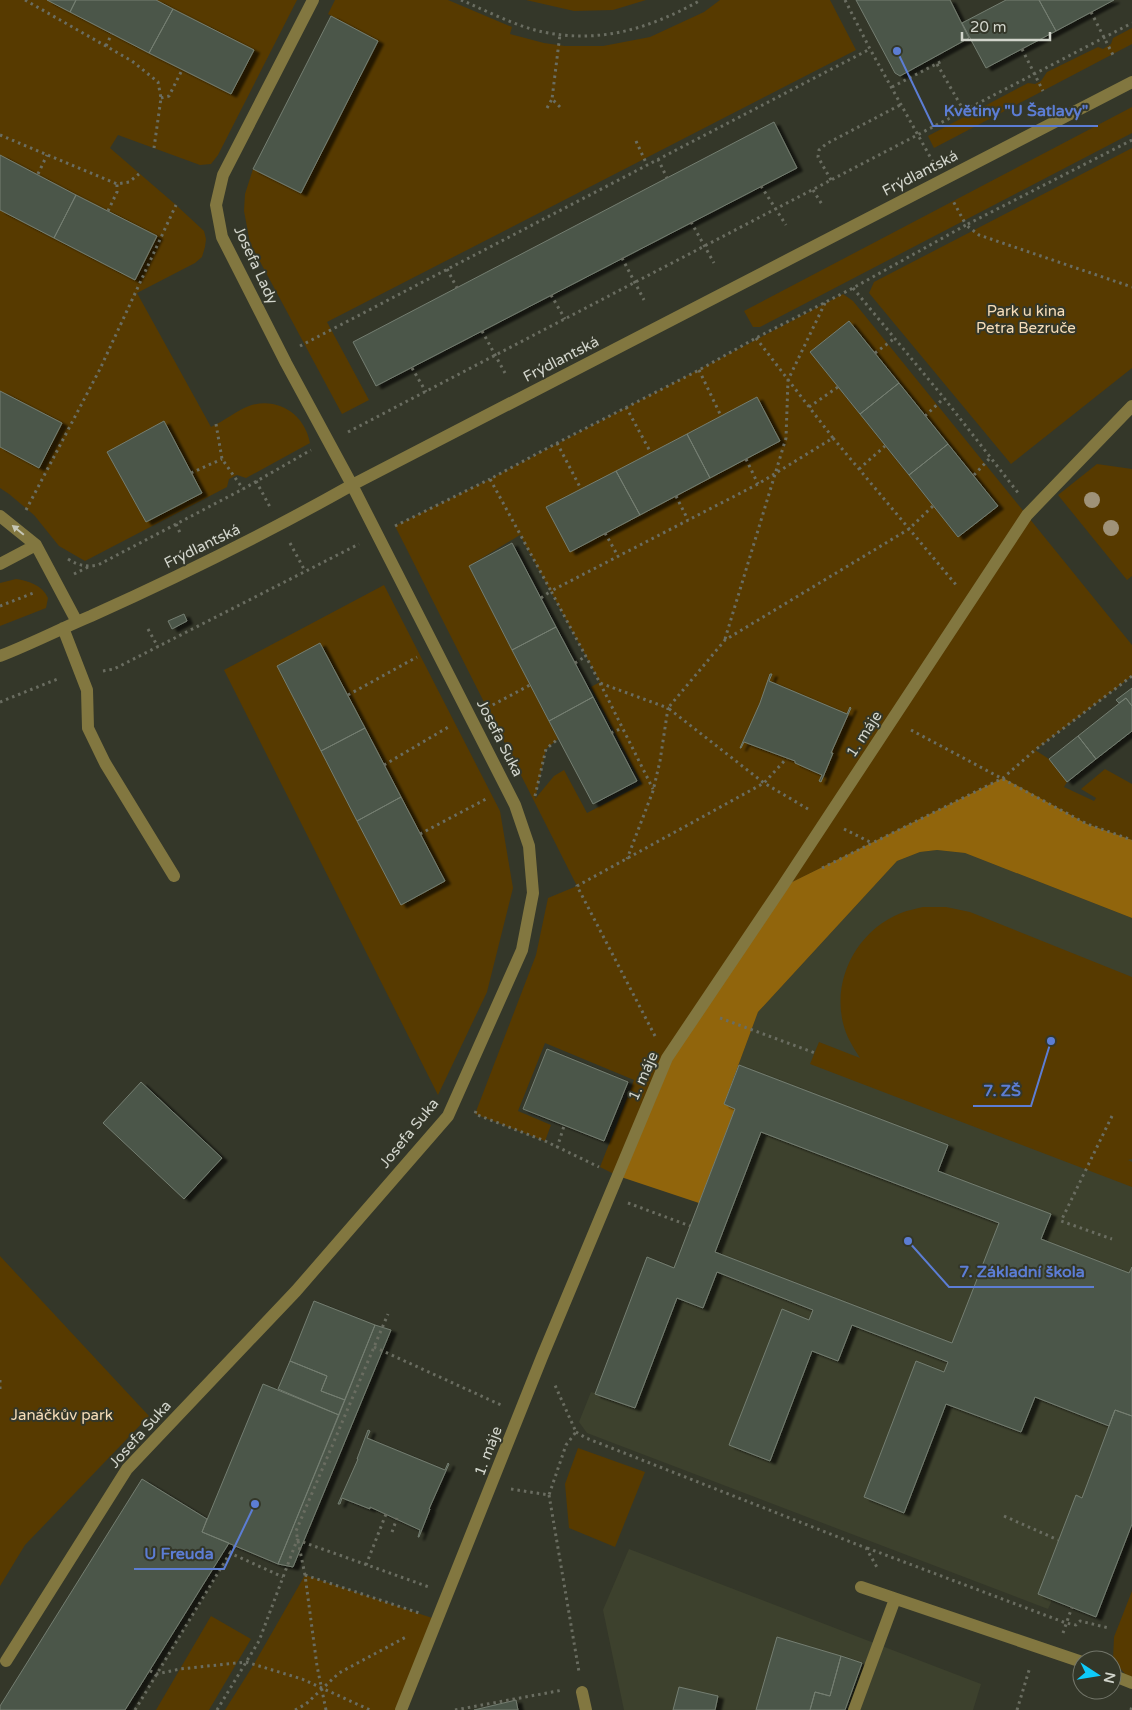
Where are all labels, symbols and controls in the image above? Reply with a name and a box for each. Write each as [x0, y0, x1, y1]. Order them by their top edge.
scale bar [962, 10, 1050, 42]
text: 20 m [970, 18, 1007, 36]
callout: Květiny "U Šatlavy" [933, 95, 1098, 126]
text: Květiny "U Šatlavy" [944, 101, 1088, 121]
street label: Frýdlantská [879, 146, 961, 200]
street label: Josefa Lady [230, 223, 282, 307]
park label: Park u kina Petra Bezruče [976, 302, 1076, 337]
street label: Frýdlantská [520, 332, 602, 386]
street label: Frýdlantská [161, 520, 243, 572]
one-way arrow [12, 525, 25, 536]
street label: Josefa Suka [473, 696, 527, 780]
street label: 1. máje [842, 707, 886, 761]
street label: 1. máje [624, 1049, 662, 1103]
callout: 7. ZŠ [973, 1075, 1031, 1106]
text: 7. ZŠ [983, 1081, 1021, 1101]
street label: Josefa Suka [375, 1095, 443, 1171]
callout: 7. Základní škola [949, 1256, 1094, 1287]
text: 7. Základní škola [959, 1262, 1085, 1282]
street label: Josefa Suka [105, 1397, 175, 1471]
park label: Janáčkův park [11, 1406, 113, 1424]
street label: 1. máje [470, 1424, 506, 1478]
callout: U Freuda [134, 1538, 224, 1569]
text: U Freuda [144, 1544, 214, 1564]
north arrow [1072, 1650, 1122, 1700]
text: N [1100, 1670, 1119, 1685]

